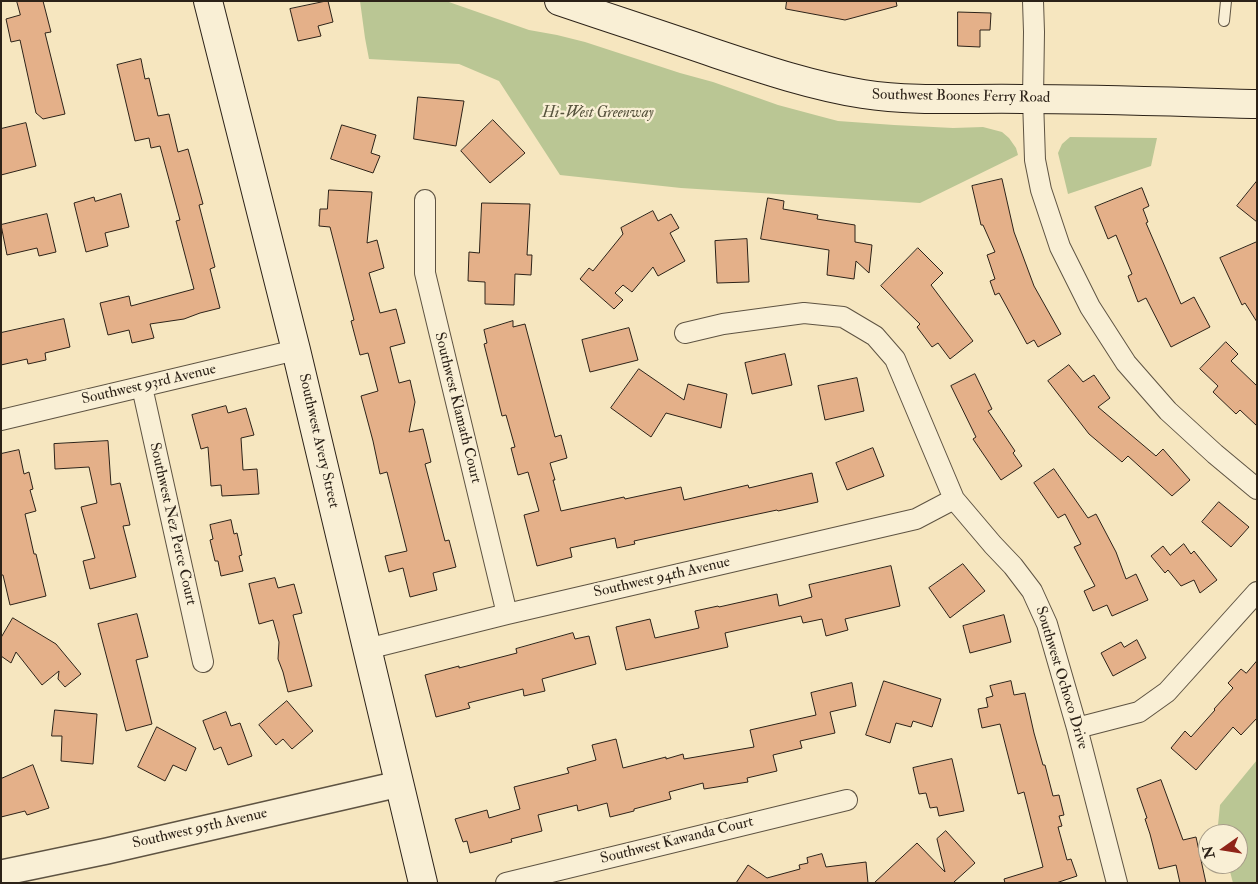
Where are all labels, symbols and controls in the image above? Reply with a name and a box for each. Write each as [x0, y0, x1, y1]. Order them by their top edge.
street label: Southwest Boones Ferry Road [872, 86, 1050, 108]
park label: Hi-West Greenway [542, 105, 654, 123]
street label: Southwest Klamath Court [430, 331, 484, 485]
street label: Southwest 93rd Avenue [80, 361, 218, 409]
street label: Southwest Avery Street [294, 372, 342, 510]
street label: Southwest Nez Perce Court [145, 441, 199, 607]
street label: Southwest 94th Avenue [592, 554, 732, 602]
street label: Southwest Ochoco Drive [1031, 604, 1091, 752]
street label: Southwest 95th Avenue [131, 805, 269, 853]
street label: Southwest Kawanda Court [599, 813, 755, 869]
north arrow [1198, 824, 1248, 874]
text: N [1199, 844, 1219, 860]

